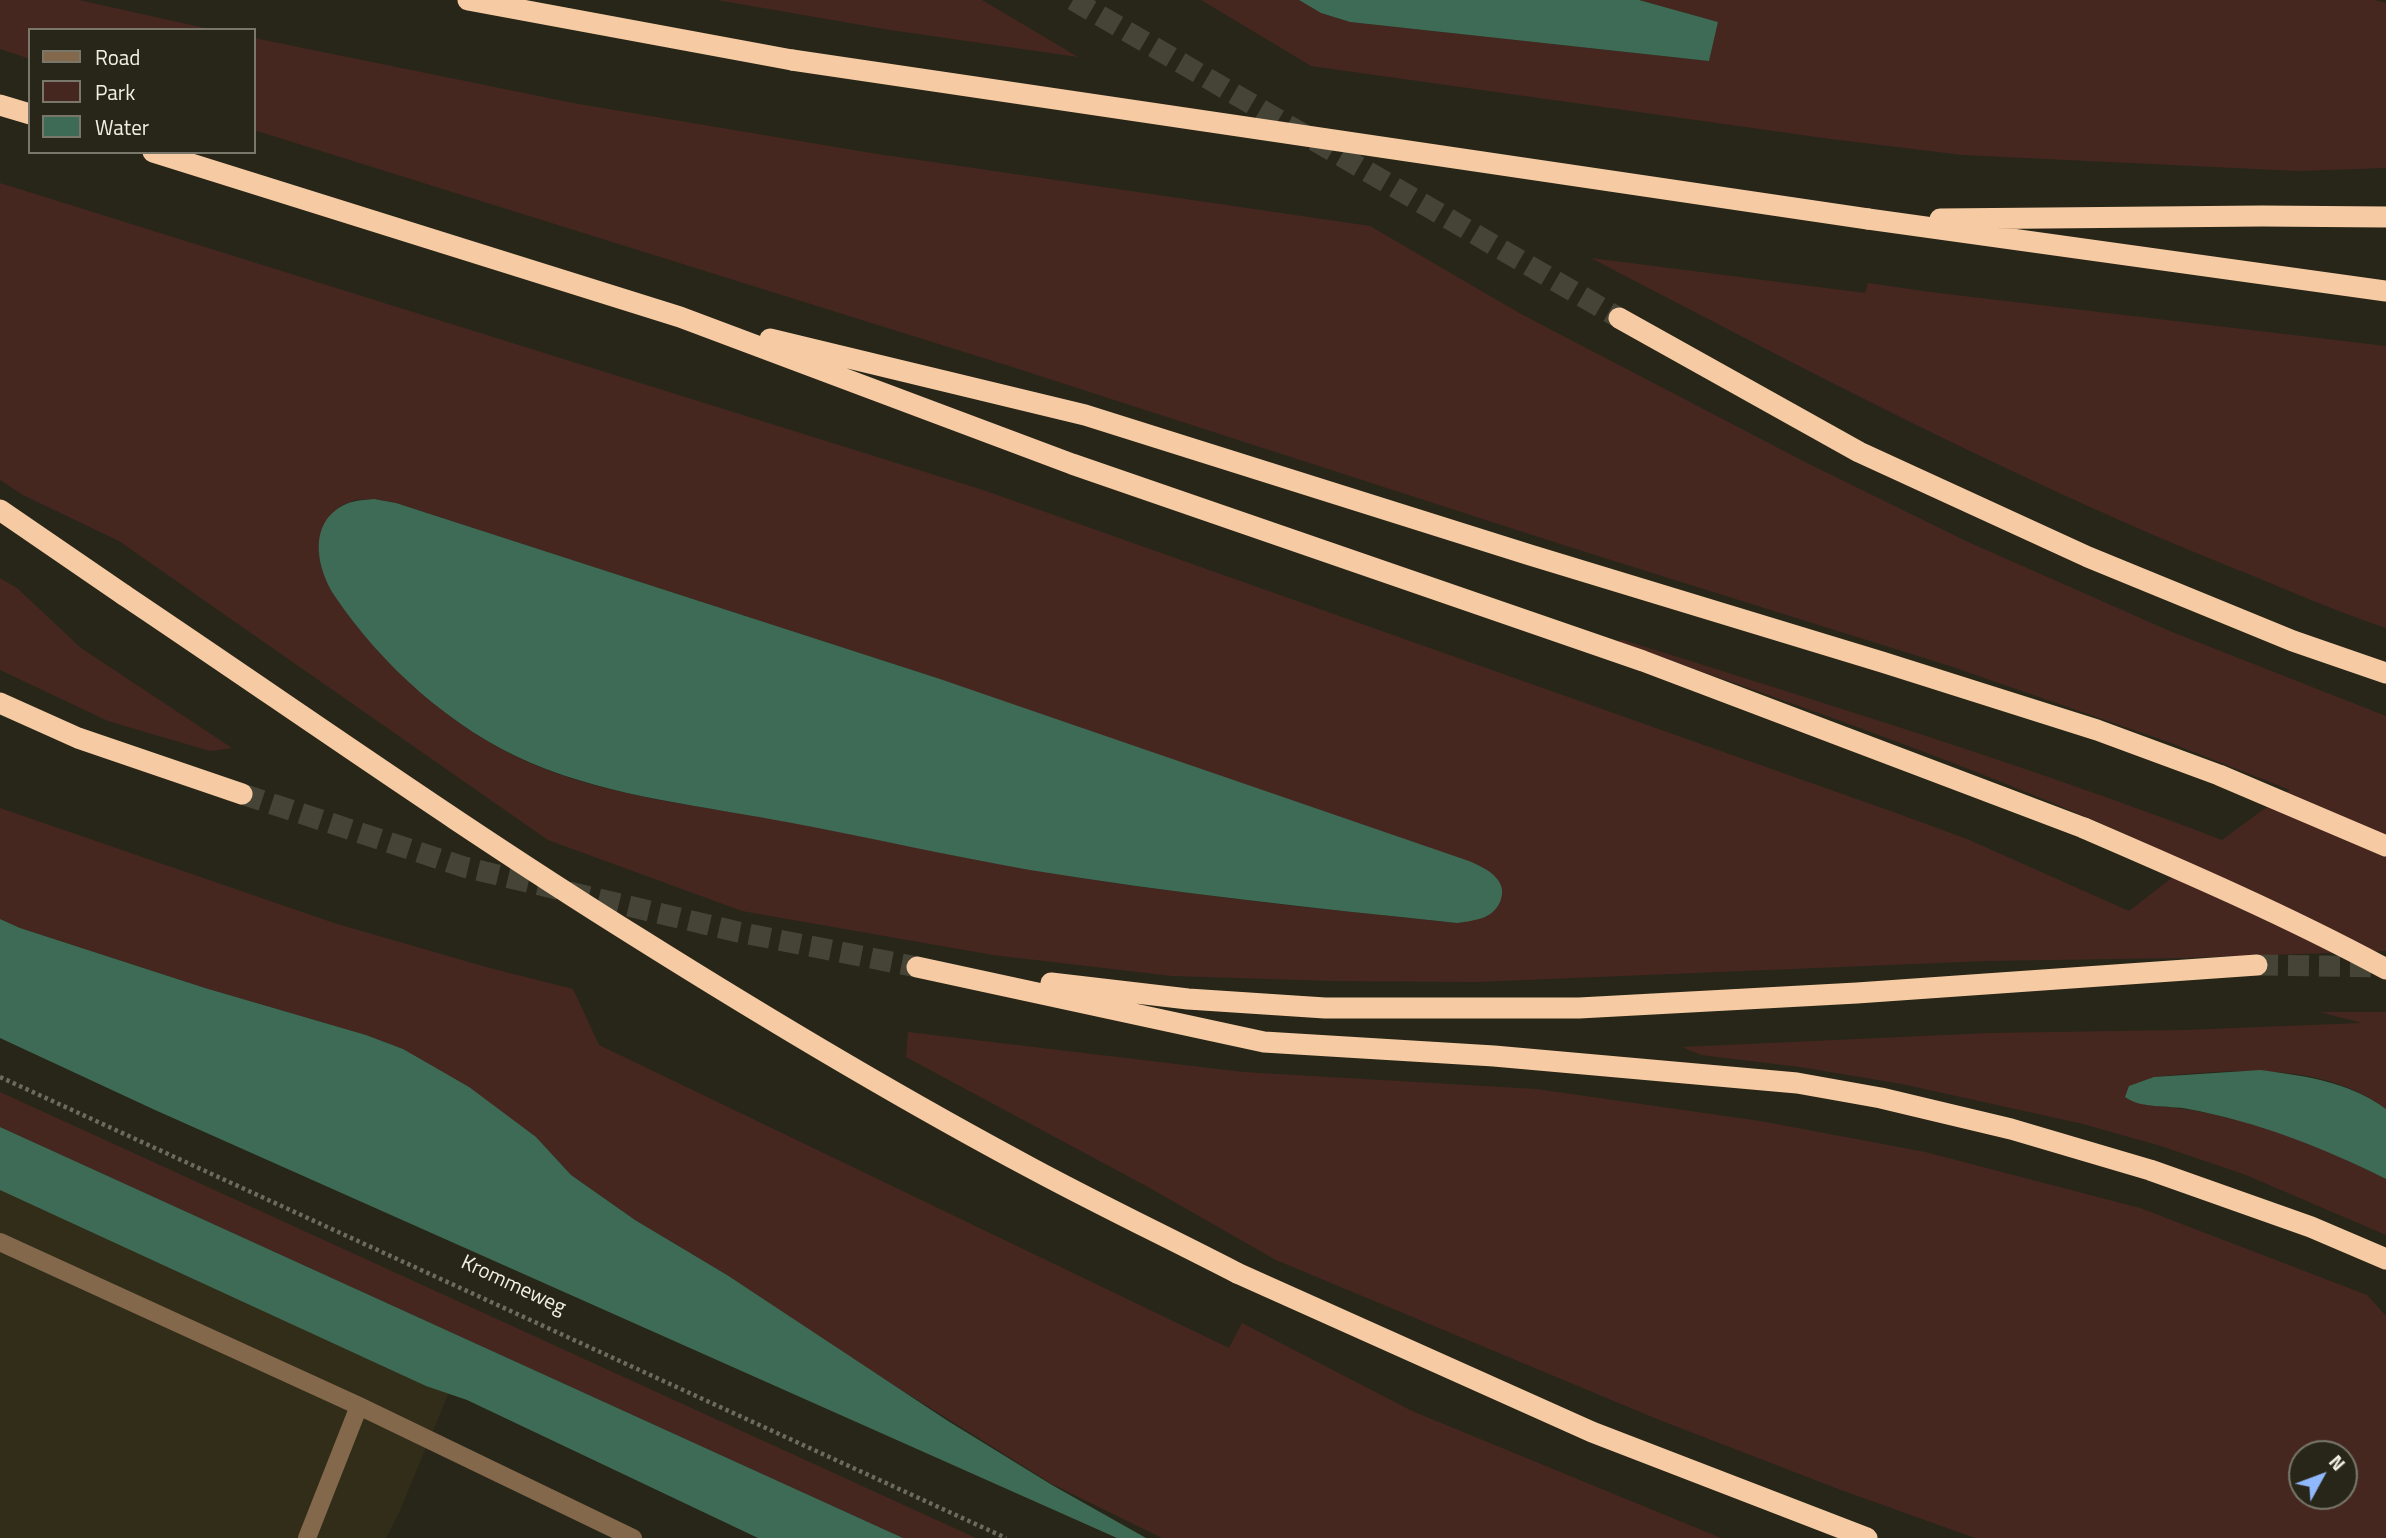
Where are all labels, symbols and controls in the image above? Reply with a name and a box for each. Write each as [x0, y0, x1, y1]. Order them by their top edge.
legend [28, 28, 256, 154]
text: Road [95, 41, 140, 73]
text: Park [95, 76, 135, 108]
text: Water [95, 111, 149, 143]
street label: Krommeweg [456, 1251, 570, 1321]
north arrow [2288, 1440, 2358, 1510]
text: N [2322, 1448, 2353, 1477]

